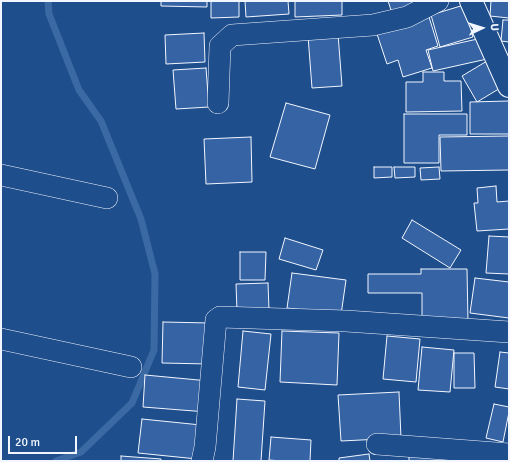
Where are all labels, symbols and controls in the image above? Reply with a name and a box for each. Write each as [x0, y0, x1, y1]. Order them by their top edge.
north arrow [462, 8, 502, 48]
text: U [488, 23, 501, 31]
scale bar [10, 428, 79, 454]
text: 20 m [15, 435, 40, 450]

